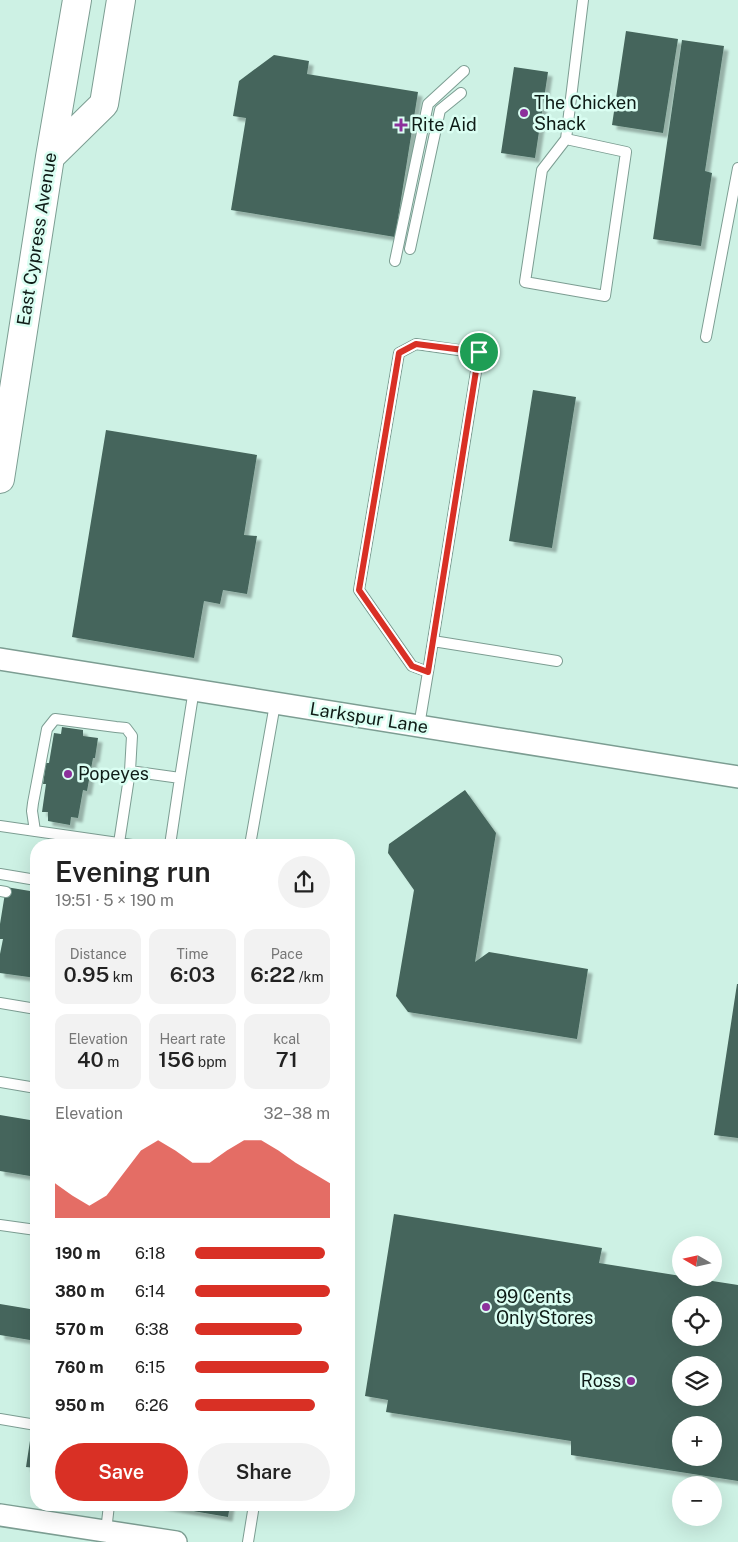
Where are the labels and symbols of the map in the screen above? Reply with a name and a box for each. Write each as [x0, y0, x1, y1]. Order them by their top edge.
place label: The Chicken Shack [534, 92, 637, 134]
marker: The Chicken Shack [518, 107, 530, 119]
place label: Rite Aid [411, 114, 477, 135]
marker: Rite Aid [395, 119, 407, 131]
street label: East Cypress Avenue [12, 151, 61, 327]
pin [458, 331, 500, 373]
street label: Larkspur Lane [308, 698, 430, 737]
place label: Popeyes [78, 763, 149, 784]
marker: Popeyes [62, 768, 74, 780]
north arrow [672, 1236, 722, 1286]
place label: 99 Cents Only Stores [496, 1286, 593, 1328]
marker: 99 Cents Only Stores [480, 1301, 492, 1313]
place label: Ross [581, 1370, 621, 1391]
marker: Ross [625, 1375, 637, 1387]

